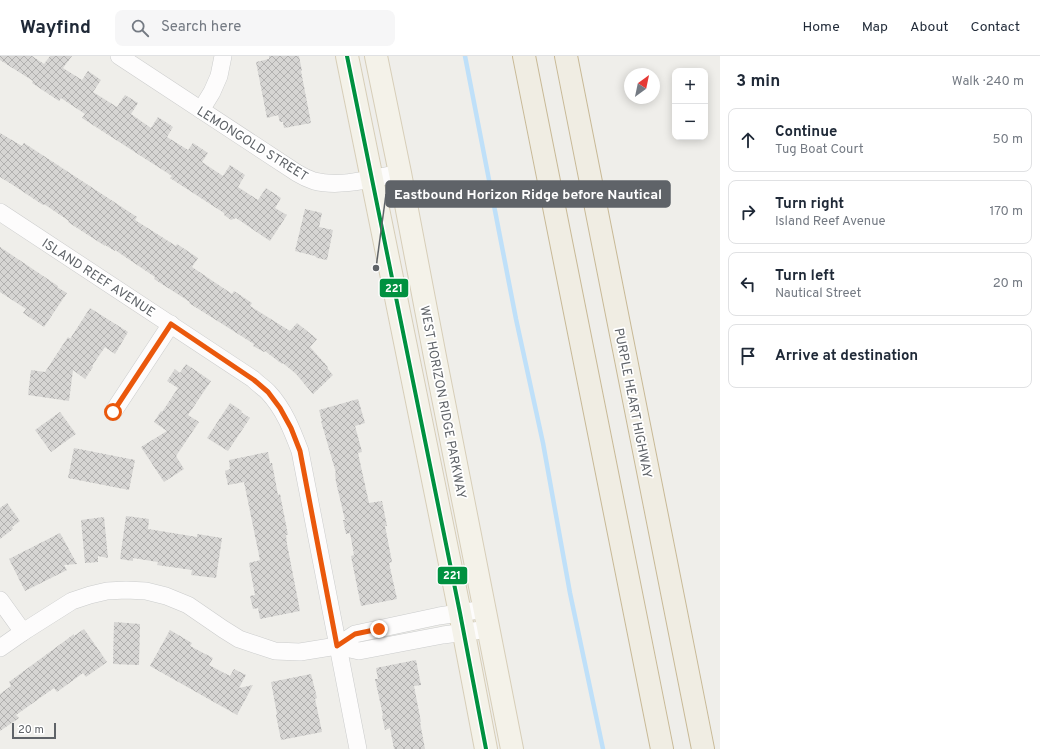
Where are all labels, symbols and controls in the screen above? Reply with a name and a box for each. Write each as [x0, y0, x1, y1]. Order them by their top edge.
search box [115, 10, 395, 46]
text: Wayfind [20, 16, 91, 40]
icon: search [129, 17, 151, 39]
text: Search here [161, 18, 241, 37]
text: Home [803, 19, 840, 36]
text: Map [862, 19, 888, 36]
text: About [910, 19, 949, 36]
text: Contact [971, 19, 1020, 36]
north arrow [624, 68, 660, 104]
map controls [672, 68, 708, 140]
button: + [672, 68, 708, 104]
text: 3 min [736, 71, 780, 93]
text: Walk · 240 m [952, 74, 1024, 90]
street label: LEMONGOLD STREET [193, 104, 311, 185]
button: − [672, 104, 708, 140]
text: Continue [775, 123, 837, 142]
icon: ahead [737, 129, 759, 151]
text: 50 m [993, 132, 1023, 148]
text: Tug Boat Court [775, 142, 864, 158]
callout: Eastbound Horizon Ridge before Nautical [386, 181, 670, 207]
text: Eastbound Horizon Ridge before Nautical [394, 187, 662, 204]
text: Turn right [775, 195, 844, 214]
icon: right [737, 201, 759, 223]
text: 170 m [989, 204, 1023, 220]
text: Island Reef Avenue [775, 214, 885, 230]
street label: ISLAND REEF AVENUE [38, 236, 158, 321]
text: Turn left [775, 267, 835, 286]
icon: left [737, 273, 759, 295]
text: 20 m [993, 276, 1023, 292]
line badge: 221 [379, 278, 409, 298]
text: 221 [385, 282, 403, 296]
text: Nautical Street [775, 286, 861, 302]
street label: WEST HORIZON RIDGE PARKWAY [415, 304, 469, 500]
street label: PURPLE HEART HIGHWAY [610, 327, 654, 480]
icon: arrive [737, 345, 759, 367]
text: Arrive at destination [775, 347, 918, 366]
route start [104, 403, 122, 421]
line badge: 221 [437, 566, 468, 585]
text: 221 [443, 569, 461, 583]
route end [370, 620, 388, 638]
scale bar [12, 721, 56, 740]
text: 20 m [18, 723, 44, 737]

